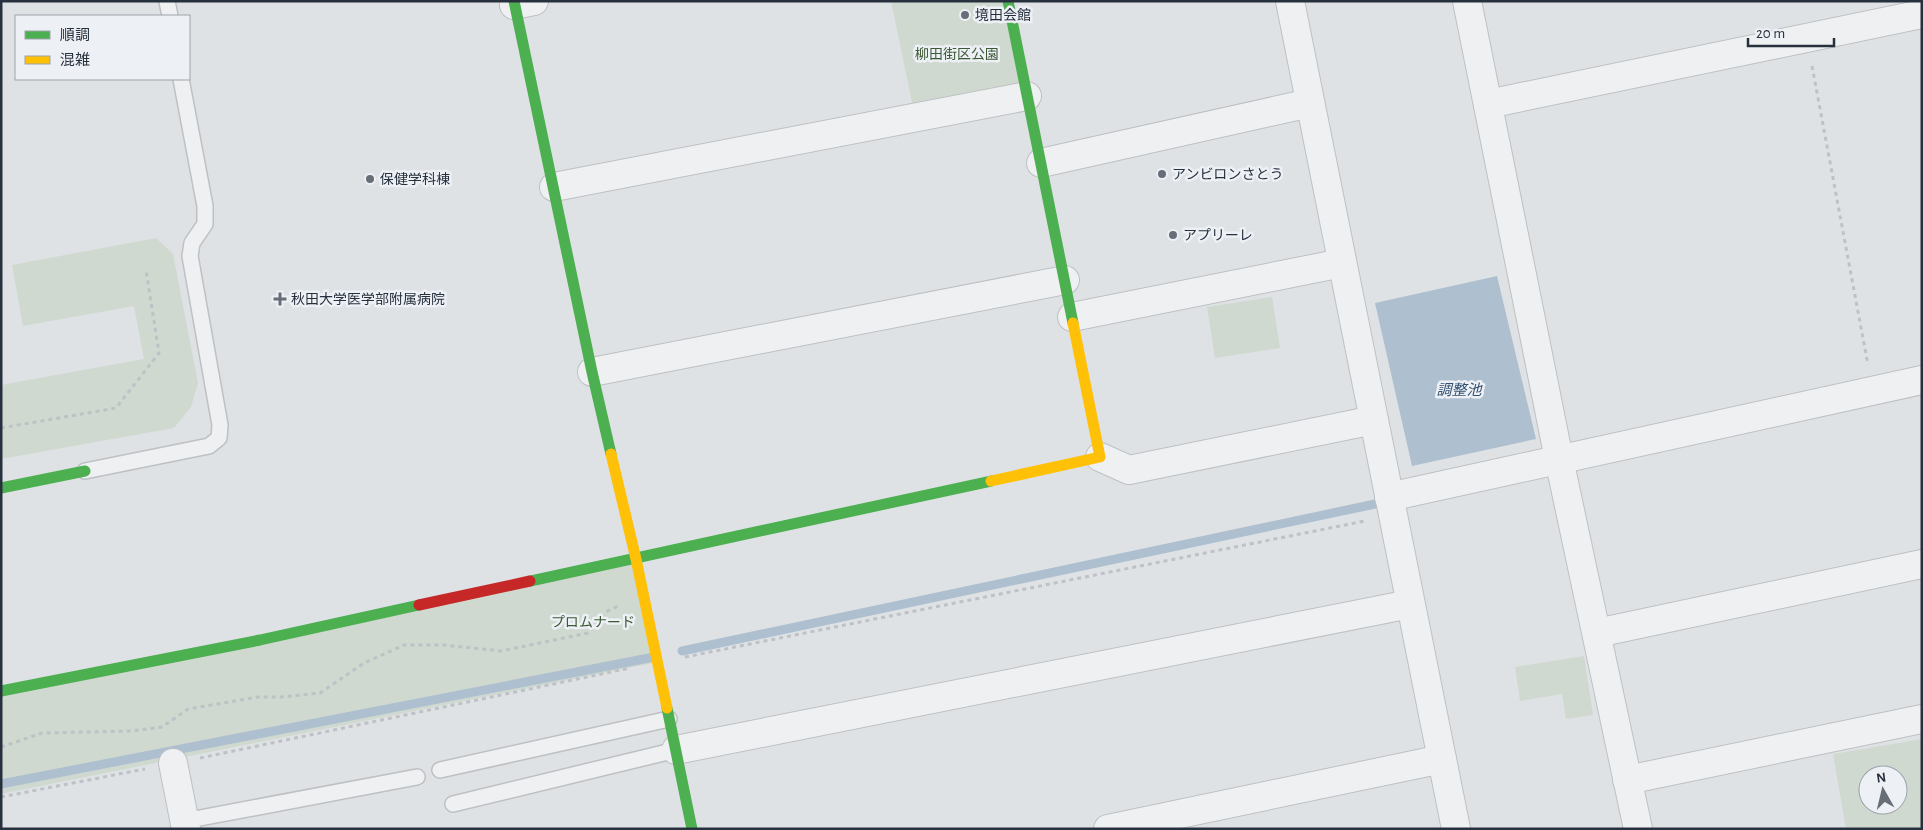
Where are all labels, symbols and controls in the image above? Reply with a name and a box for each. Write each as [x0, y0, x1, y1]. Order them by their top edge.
place label: 境田会館 [975, 8, 1031, 23]
marker: 境田会館 [959, 9, 971, 21]
legend [15, 15, 190, 80]
scale bar [1748, 15, 1834, 47]
text: 20 m [1756, 26, 1785, 41]
text: 順調 [60, 28, 90, 43]
park label: 柳田街区公園 [915, 46, 999, 62]
text: 混雑 [60, 52, 90, 68]
place label: アンビロンさとう [1172, 167, 1283, 182]
marker: アンビロンさとう [1156, 168, 1168, 180]
place label: 保健学科棟 [380, 171, 450, 187]
marker: 保健学科棟 [364, 173, 376, 185]
place label: アプリーレ [1183, 228, 1253, 243]
marker: アプリーレ [1167, 229, 1179, 241]
place label: 秋田大学医学部附属病院 [291, 291, 445, 307]
marker: 秋田大学医学部附属病院 [273, 292, 287, 306]
water label: 調整池 [1436, 382, 1483, 398]
park label: プロムナード [551, 615, 635, 630]
north arrow [1858, 765, 1908, 815]
text: N [1876, 771, 1887, 786]

